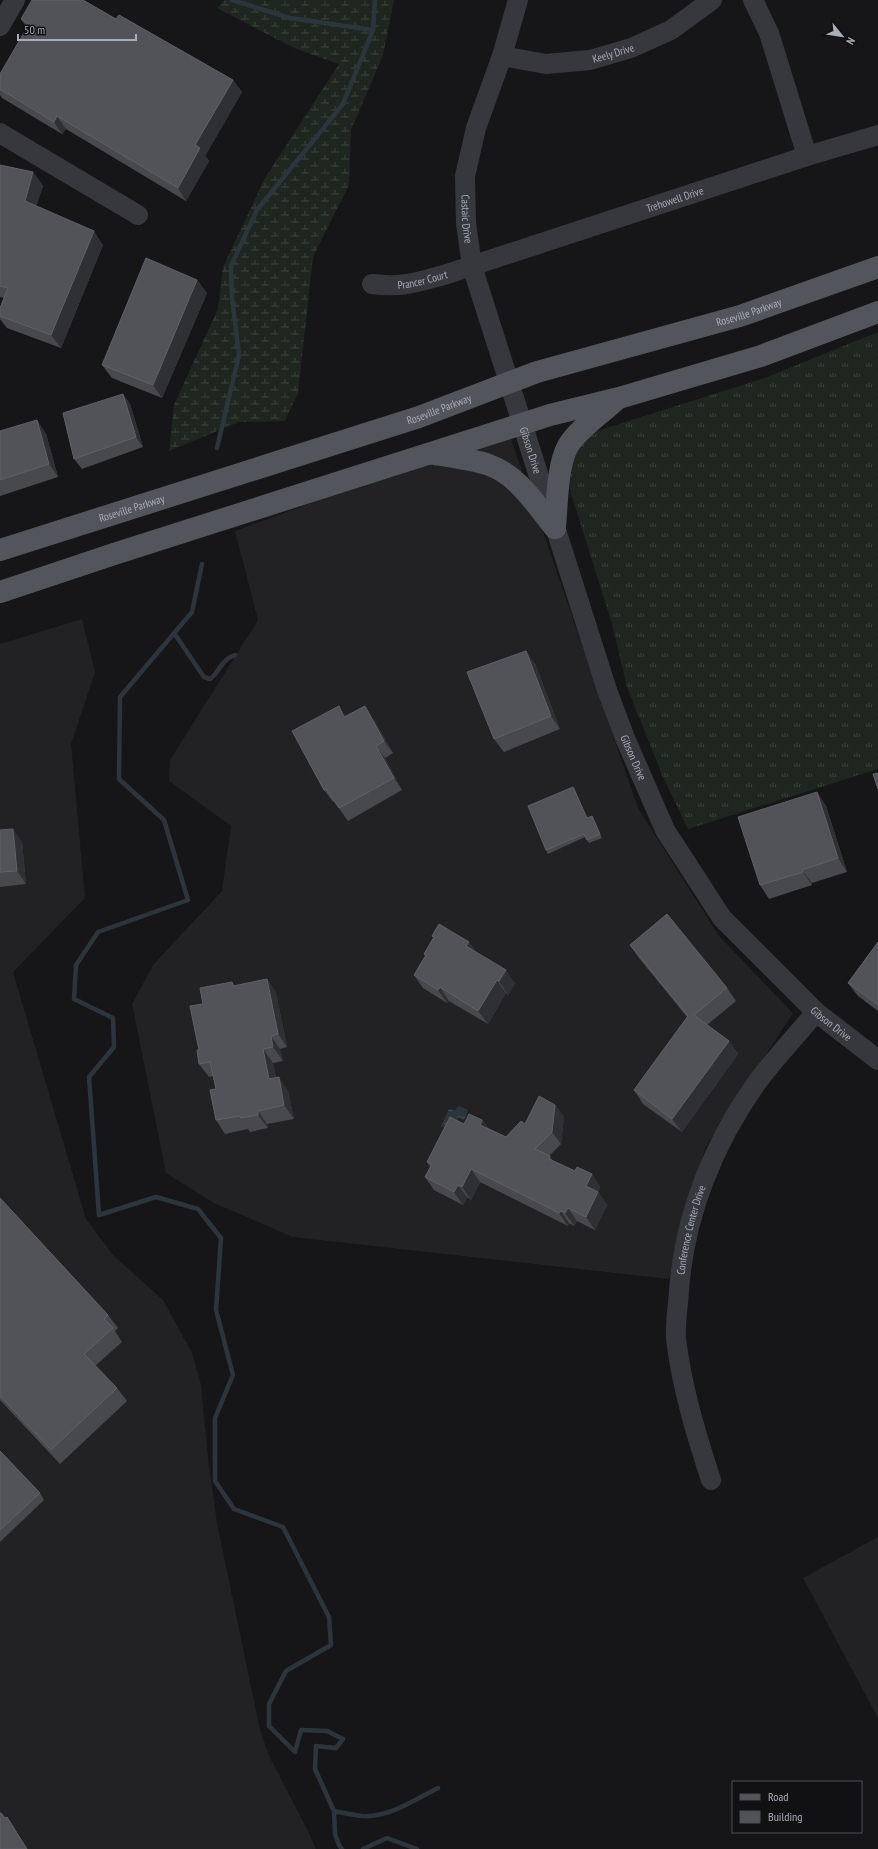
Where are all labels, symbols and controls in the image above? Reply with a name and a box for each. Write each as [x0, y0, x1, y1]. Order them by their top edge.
scale bar [18, 16, 136, 42]
north arrow [822, 16, 862, 56]
text: 50 m [24, 22, 45, 37]
text: N [843, 35, 858, 47]
street label: Keely Drive [591, 40, 637, 66]
street label: Trehowell Drive [644, 183, 706, 215]
street label: Castaic Drive [458, 194, 476, 245]
street label: Prancer Court [397, 267, 449, 292]
street label: Roseville Parkway [715, 295, 784, 329]
street label: Roseville Parkway [405, 390, 474, 427]
street label: Gibson Drive [517, 425, 545, 476]
street label: Roseville Parkway [97, 491, 167, 525]
street label: Gibson Drive [617, 733, 650, 783]
street label: Gibson Drive [808, 1004, 855, 1044]
street label: Conference Center Drive [674, 1183, 709, 1275]
legend [732, 1781, 862, 1833]
text: Road [768, 1789, 788, 1804]
text: Building [768, 1809, 803, 1824]

